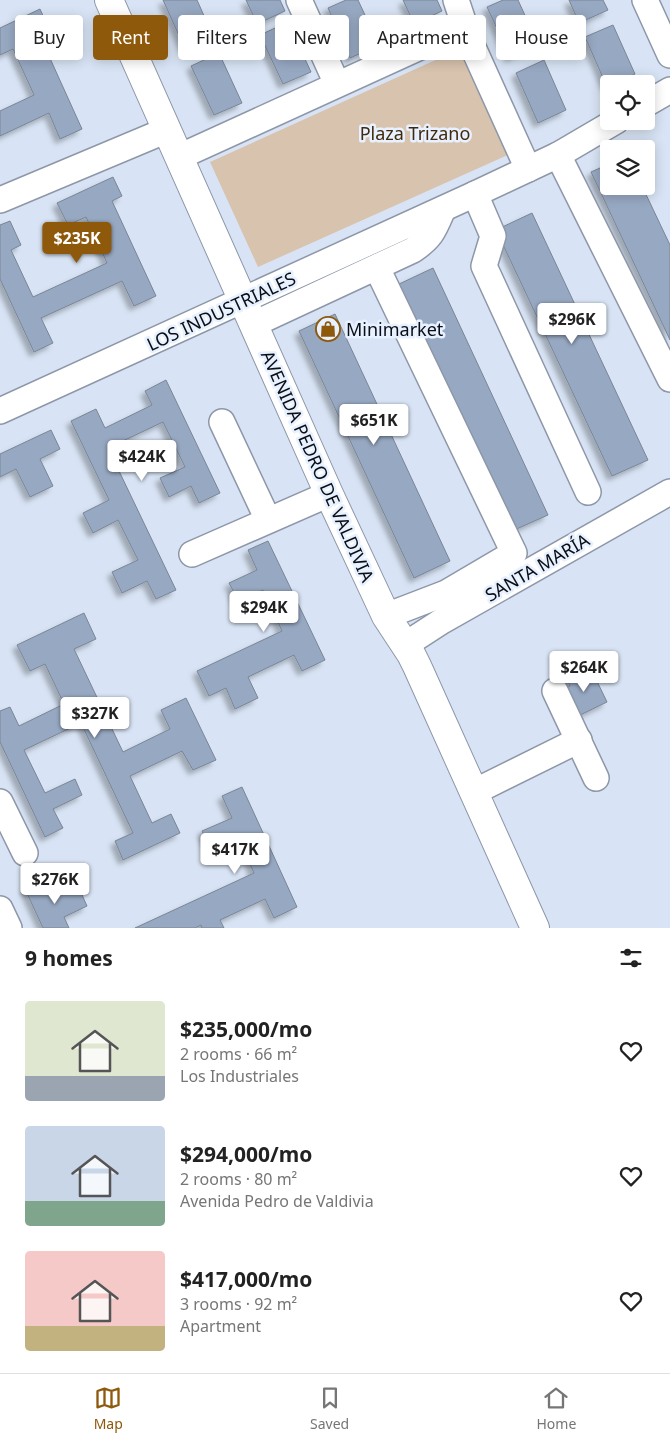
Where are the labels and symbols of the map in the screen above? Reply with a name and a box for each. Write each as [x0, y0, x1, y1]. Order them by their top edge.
park label: Plaza Trizano [360, 121, 470, 145]
pin: $235K [42, 222, 112, 264]
street label: LOS INDUSTRIALES [143, 266, 299, 356]
pin: $296K [537, 302, 607, 345]
shop icon: Minimarket [315, 316, 341, 342]
place label: Minimarket [346, 317, 444, 341]
street label: AVENIDA PEDRO DE VALDIVIA [256, 347, 380, 586]
pin: $651K [339, 404, 409, 446]
pin: $424K [107, 440, 177, 482]
street label: SANTA MARÍA [480, 527, 594, 607]
pin: $294K [229, 590, 299, 633]
pin: $264K [549, 650, 619, 693]
pin: $327K [60, 696, 130, 739]
pin: $417K [200, 832, 270, 875]
pin: $276K [20, 862, 90, 905]

